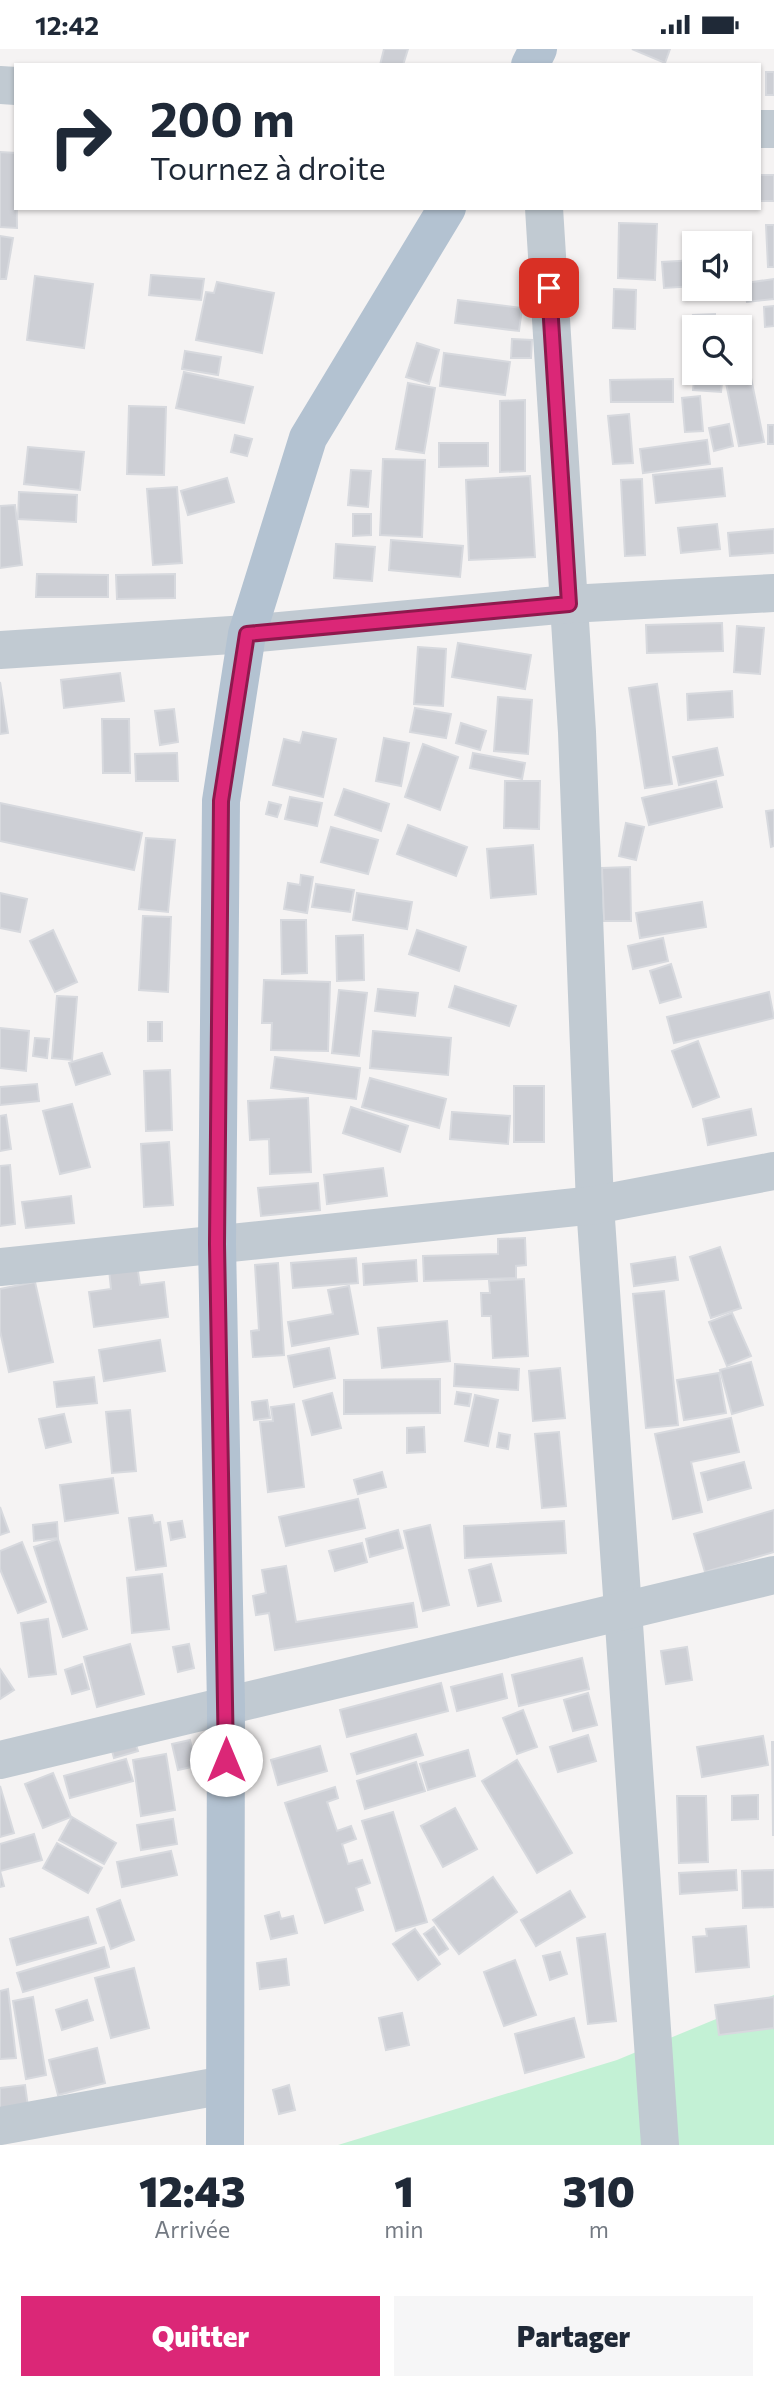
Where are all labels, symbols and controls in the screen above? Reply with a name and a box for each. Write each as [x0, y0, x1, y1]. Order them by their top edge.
text: 12:42 [35, 9, 99, 40]
text: 200 m [150, 87, 295, 147]
icon: right [35, 91, 126, 182]
text: Tournez à droite [150, 147, 386, 187]
map controls [682, 231, 752, 385]
button: sound [682, 231, 752, 301]
pin [519, 258, 579, 318]
icon: arrive [530, 269, 568, 307]
button: search [682, 315, 752, 385]
position arrow [189, 1723, 263, 1797]
text: 12:43 [139, 2164, 245, 2216]
text: 1 [394, 2164, 414, 2216]
text: 310 [562, 2164, 635, 2216]
text: Arrivée [154, 2215, 230, 2243]
text: min [384, 2215, 424, 2243]
text: m [589, 2215, 609, 2243]
button: Quitter [21, 2296, 380, 2376]
button: Partager [394, 2296, 753, 2376]

